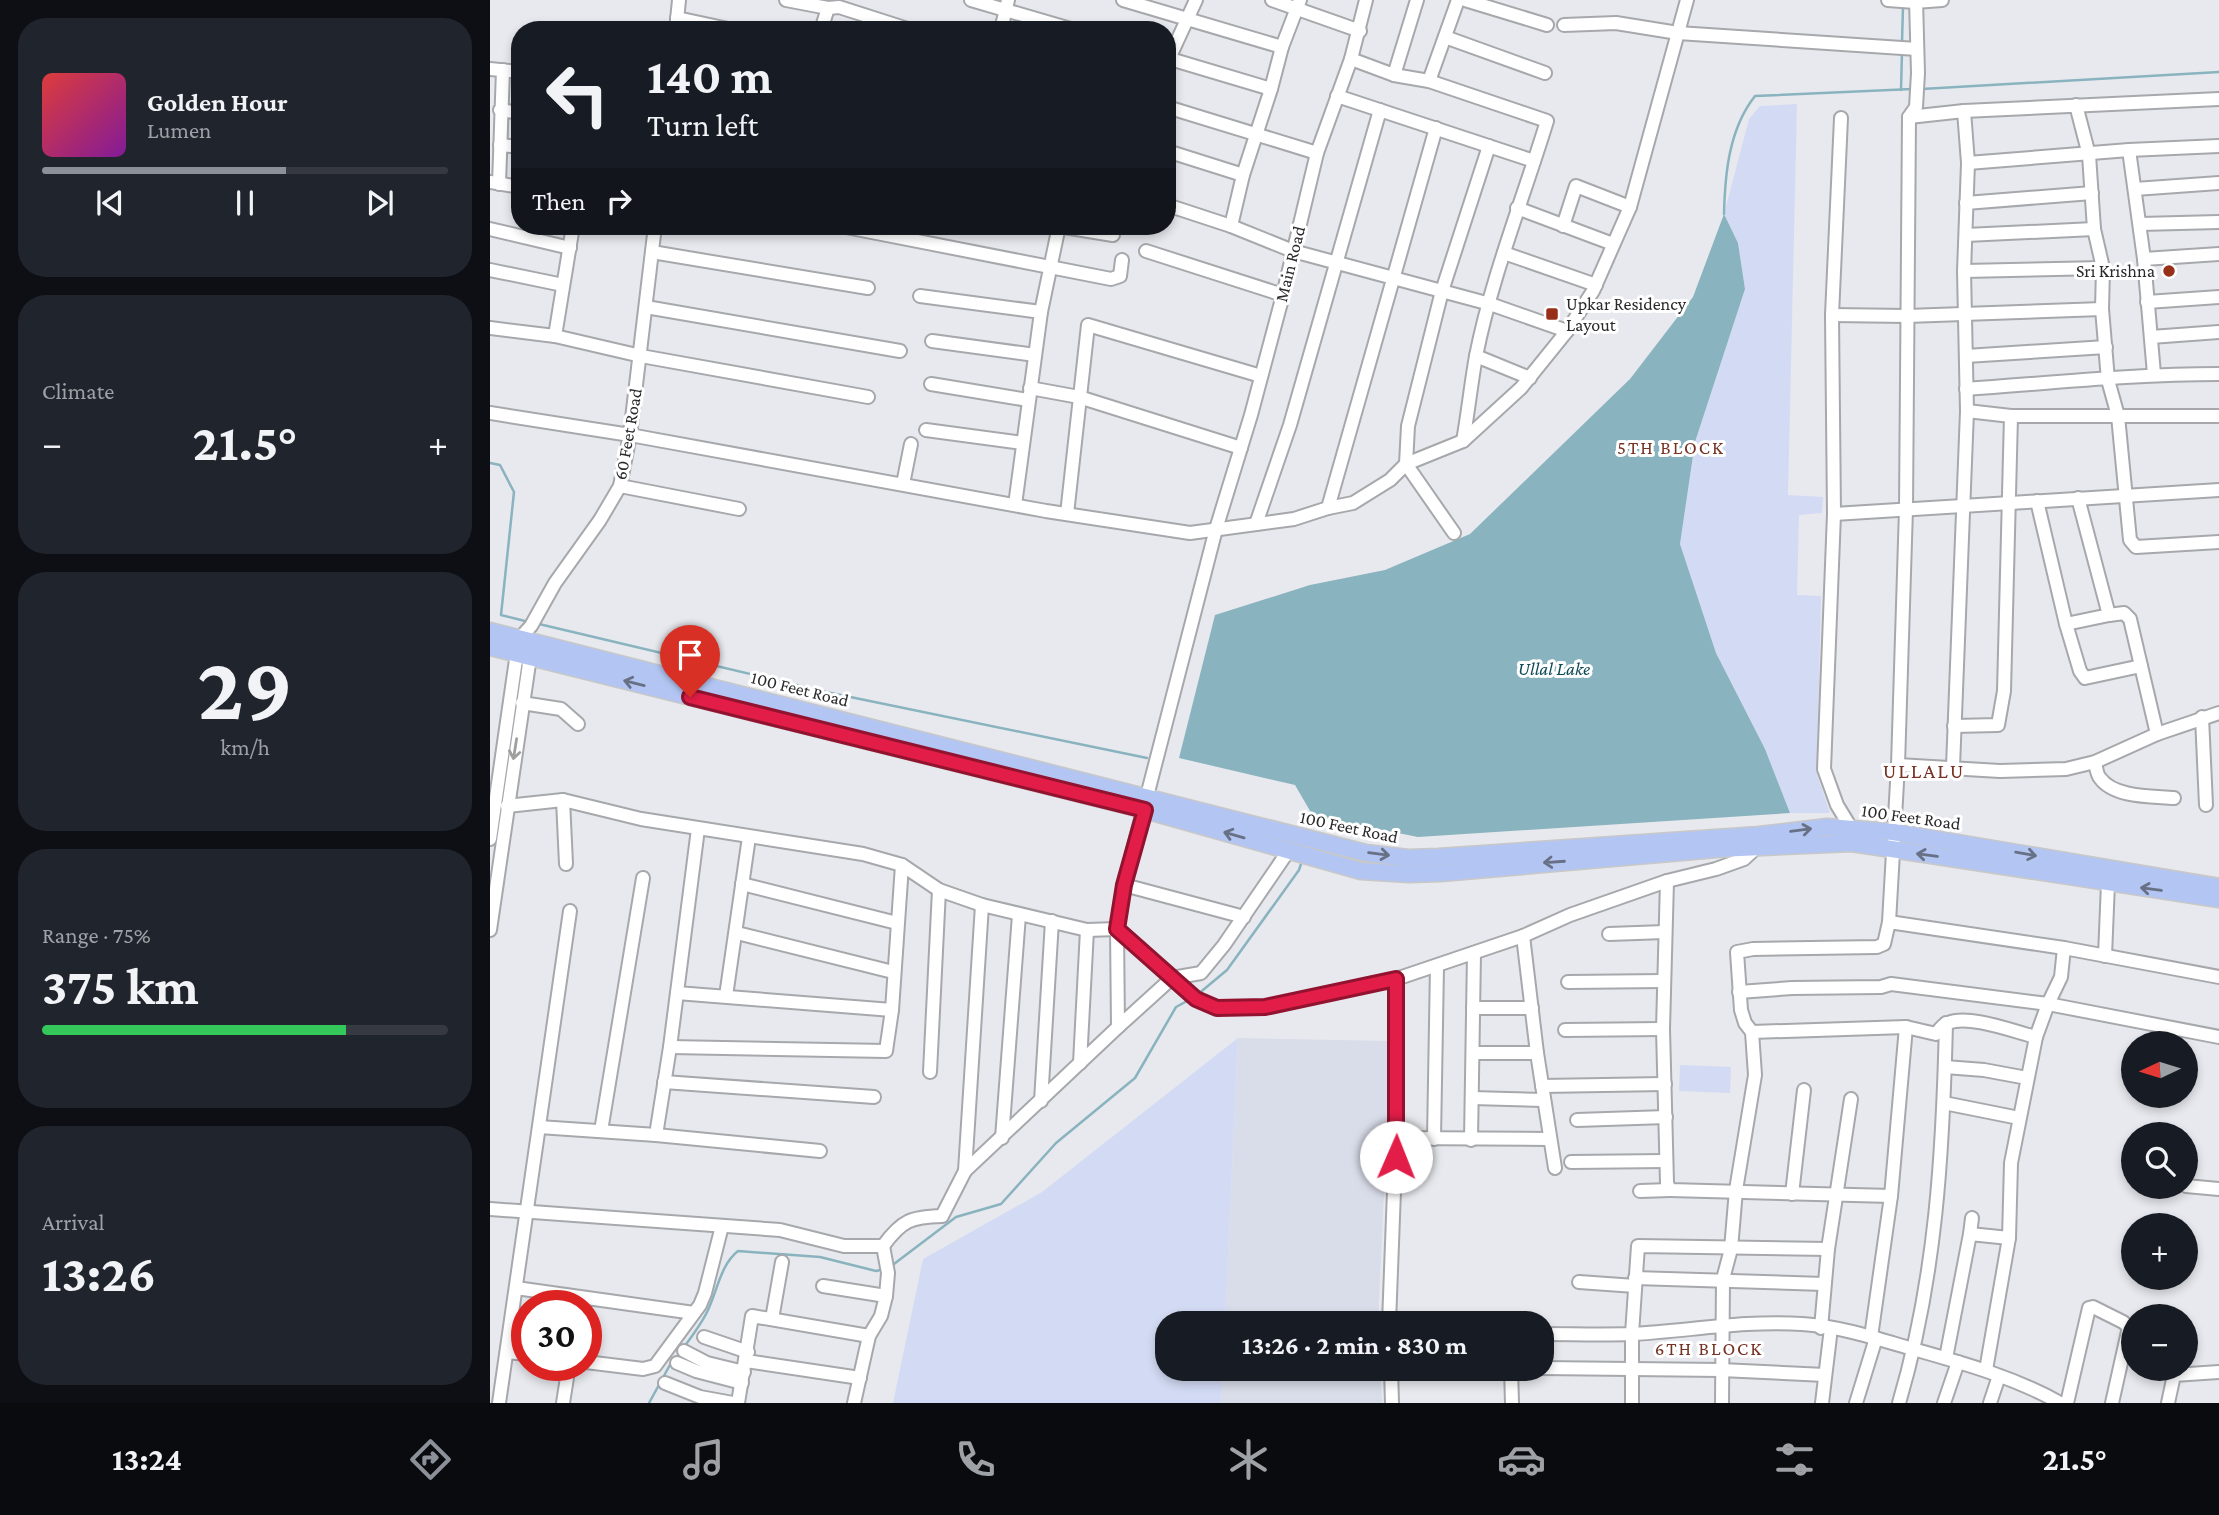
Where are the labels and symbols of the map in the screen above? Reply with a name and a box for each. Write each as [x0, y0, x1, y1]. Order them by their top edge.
street label: Main Road [1271, 223, 1309, 304]
place label: Sri Krishna [2076, 261, 2155, 281]
marker: Sri Krishna [2161, 263, 2177, 279]
place label: Upkar Residency Layout [1566, 294, 1687, 335]
marker: Upkar Residency Layout [1544, 306, 1560, 322]
street label: 60 Feet Road [610, 386, 646, 481]
district label: 5TH BLOCK [1617, 437, 1725, 458]
pin [660, 625, 720, 697]
water label: Ullal Lake [1518, 658, 1590, 679]
street label: 100 Feet Road [749, 667, 851, 711]
one-way arrow [623, 676, 645, 689]
one-way arrow [508, 737, 521, 760]
district label: ULLALU [1883, 759, 1965, 783]
street label: 100 Feet Road [1860, 800, 1962, 834]
street label: 100 Feet Road [1298, 807, 1400, 847]
one-way arrow [1789, 823, 1812, 836]
one-way arrow [1223, 827, 1245, 840]
one-way arrow [1367, 848, 1390, 861]
one-way arrow [1916, 848, 1938, 861]
one-way arrow [2014, 848, 2037, 861]
one-way arrow [1543, 856, 1565, 869]
one-way arrow [2141, 883, 2163, 896]
north arrow [2121, 1031, 2198, 1108]
position arrow [1359, 1120, 1433, 1194]
speed limit sign: 30 [511, 1290, 602, 1381]
district label: 6TH BLOCK [1655, 1338, 1763, 1359]

